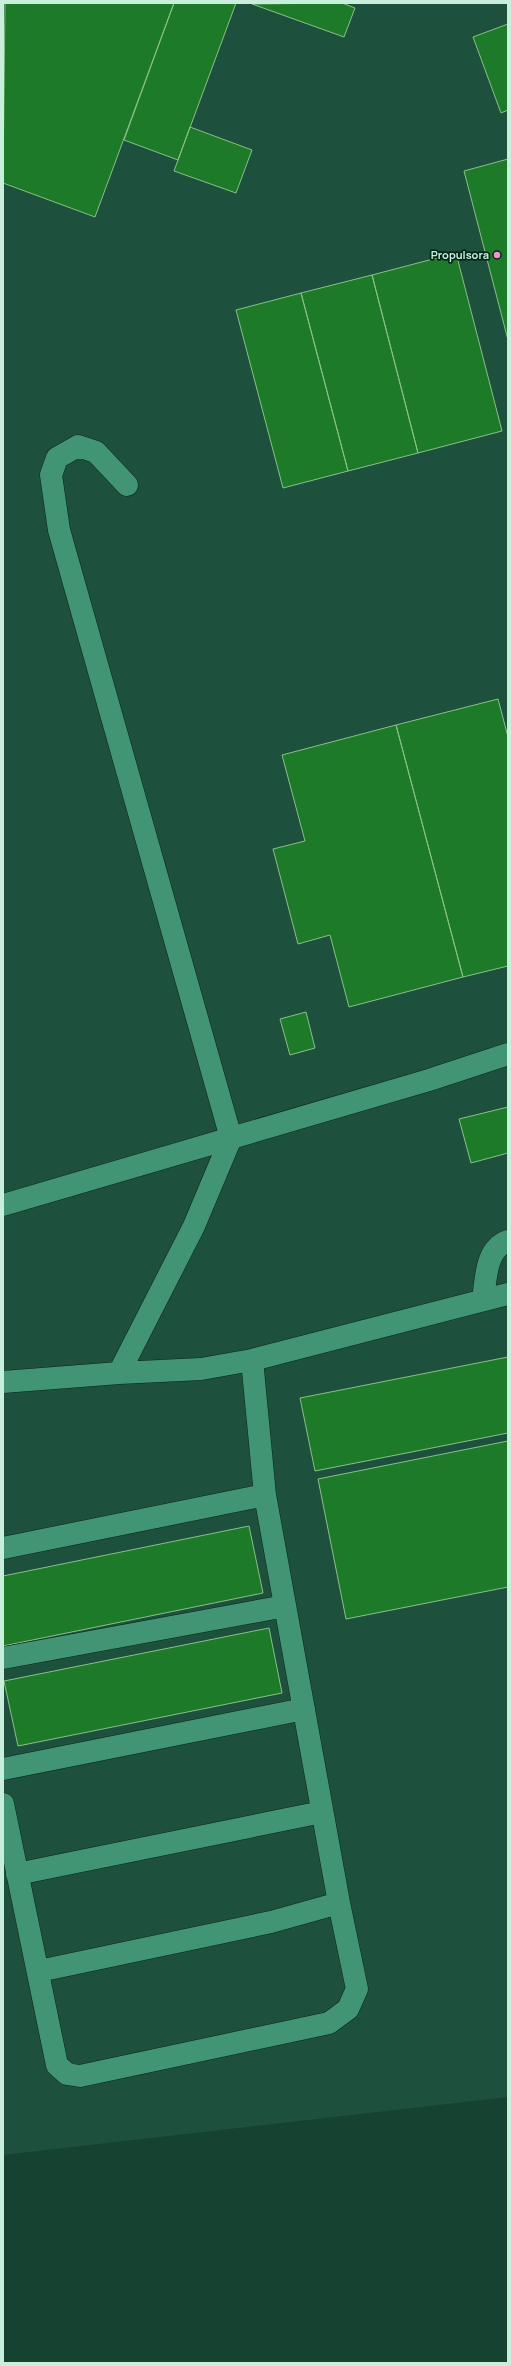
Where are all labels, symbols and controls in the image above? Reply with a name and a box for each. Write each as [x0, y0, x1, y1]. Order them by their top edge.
place label: Propulsora [431, 247, 489, 262]
marker: Propulsora [492, 250, 502, 260]

